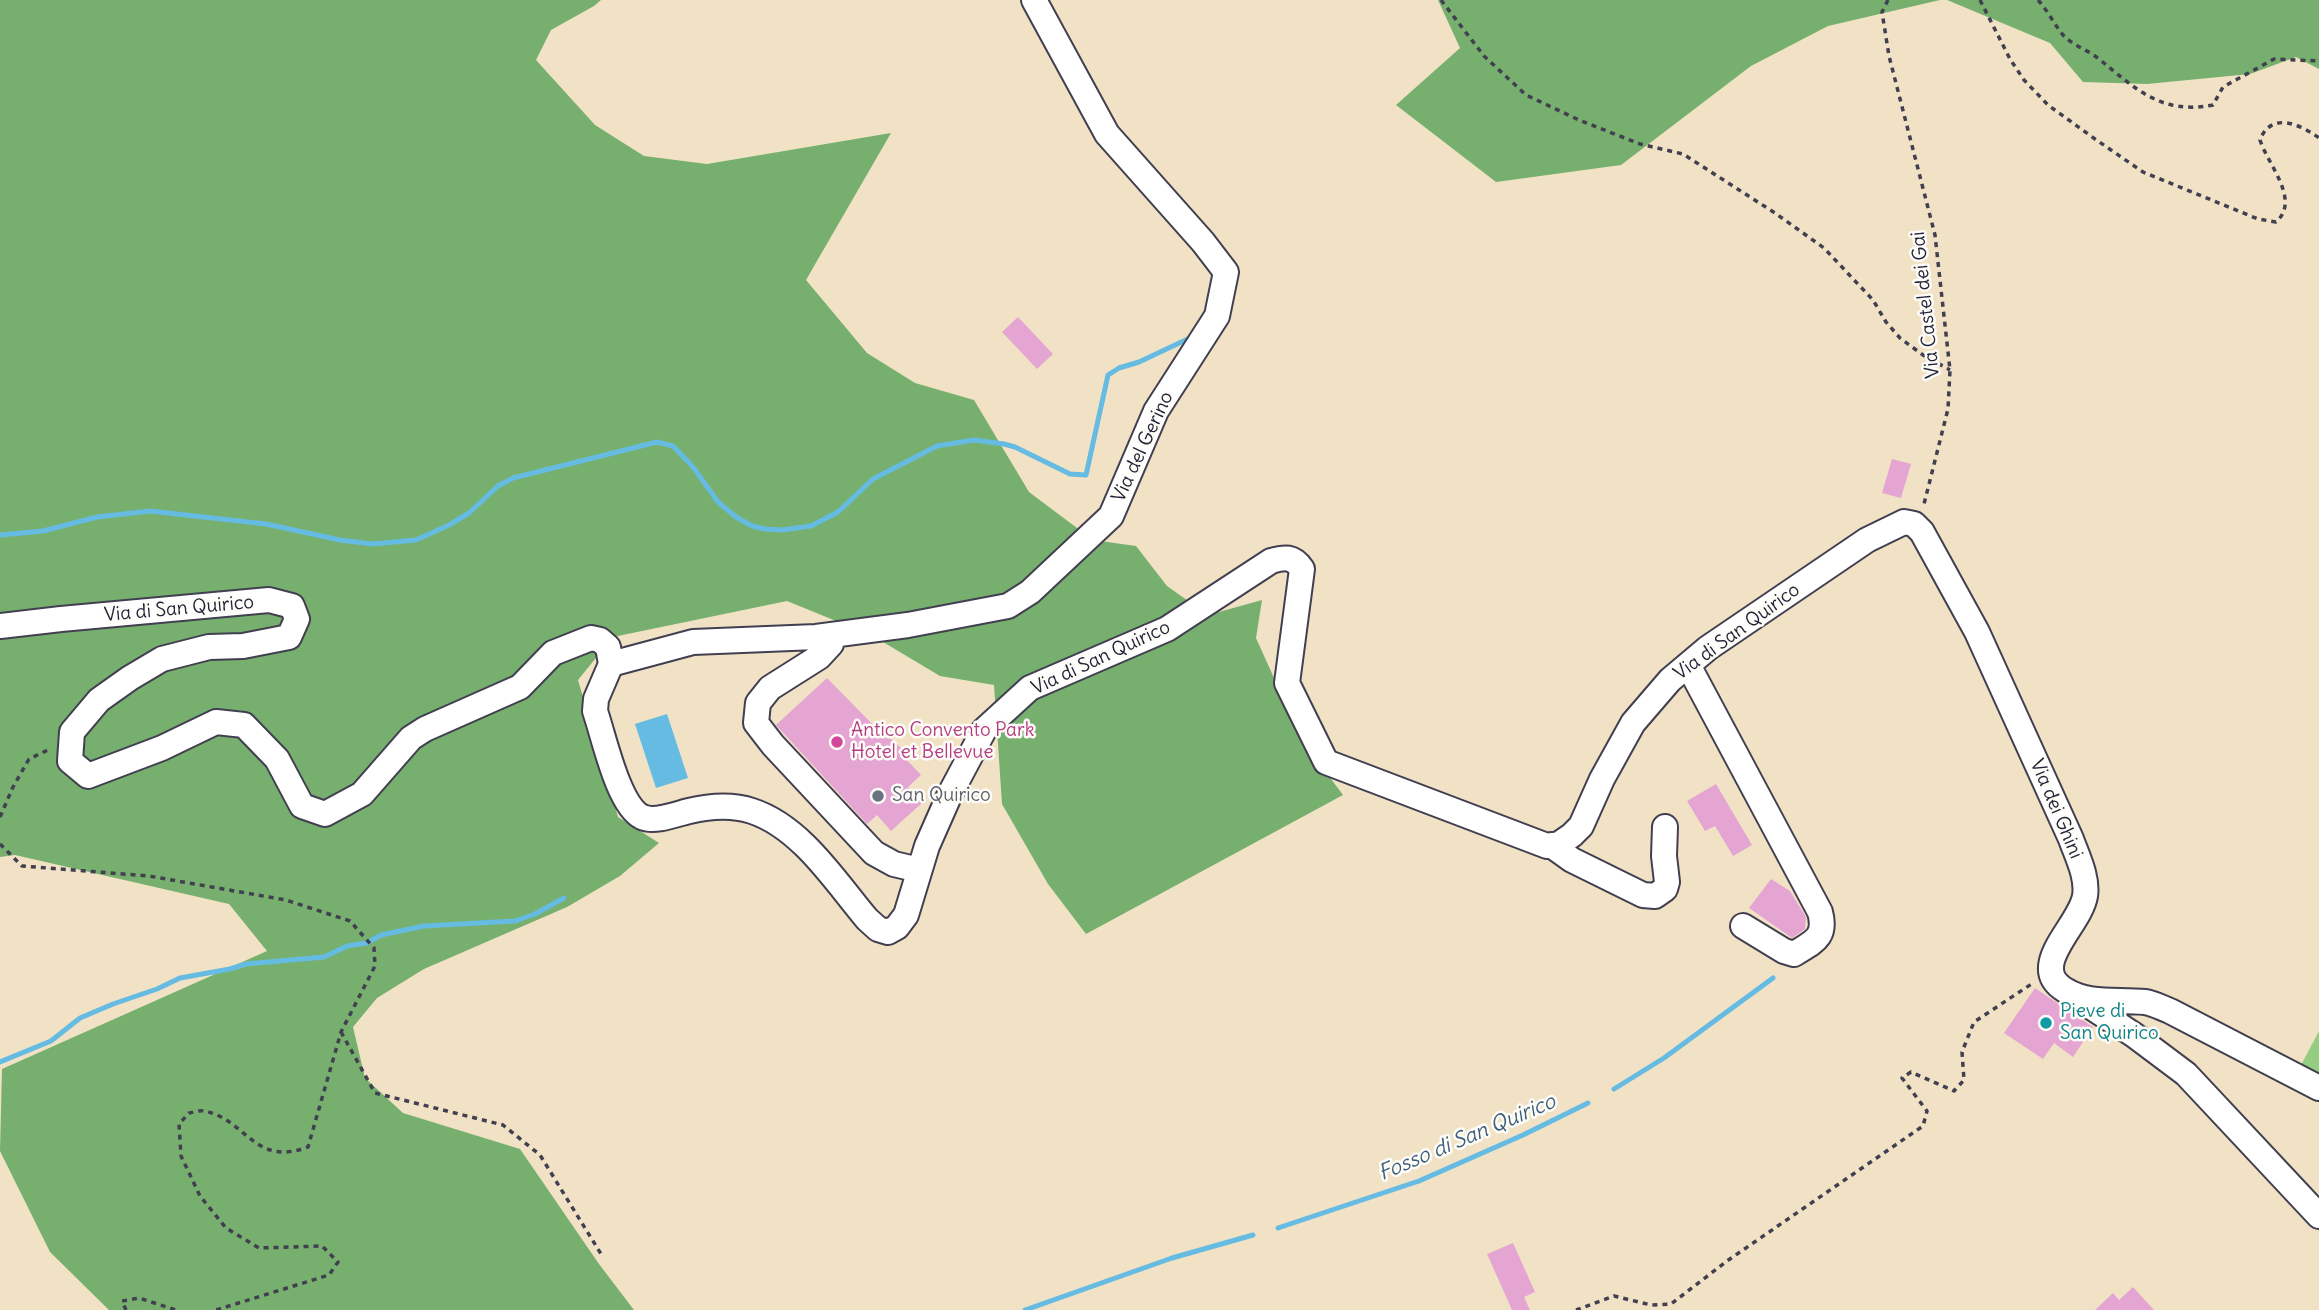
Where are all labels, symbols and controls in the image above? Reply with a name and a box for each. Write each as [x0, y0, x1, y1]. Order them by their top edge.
street label: Via Castel dei Gai [1907, 230, 1945, 380]
street label: Via del Gerino [1107, 388, 1179, 506]
street label: Via di San Quirico [1670, 579, 1804, 685]
street label: Via di San Quirico [103, 591, 255, 627]
street label: Via di San Quirico [1028, 616, 1174, 700]
place label: Antico Convento Park Hotel et Bellevue [851, 720, 1034, 764]
marker: Antico Convento Park Hotel et Bellevue [829, 734, 845, 750]
street label: Via dei Ghini [2025, 756, 2087, 862]
place label: San Quirico [892, 785, 991, 807]
marker: San Quirico [870, 788, 886, 804]
place label: Pieve di San Quirico [2060, 1001, 2159, 1045]
marker: Pieve di San Quirico [2038, 1015, 2054, 1031]
water label: Fosso di San Quirico [1375, 1089, 1559, 1187]

